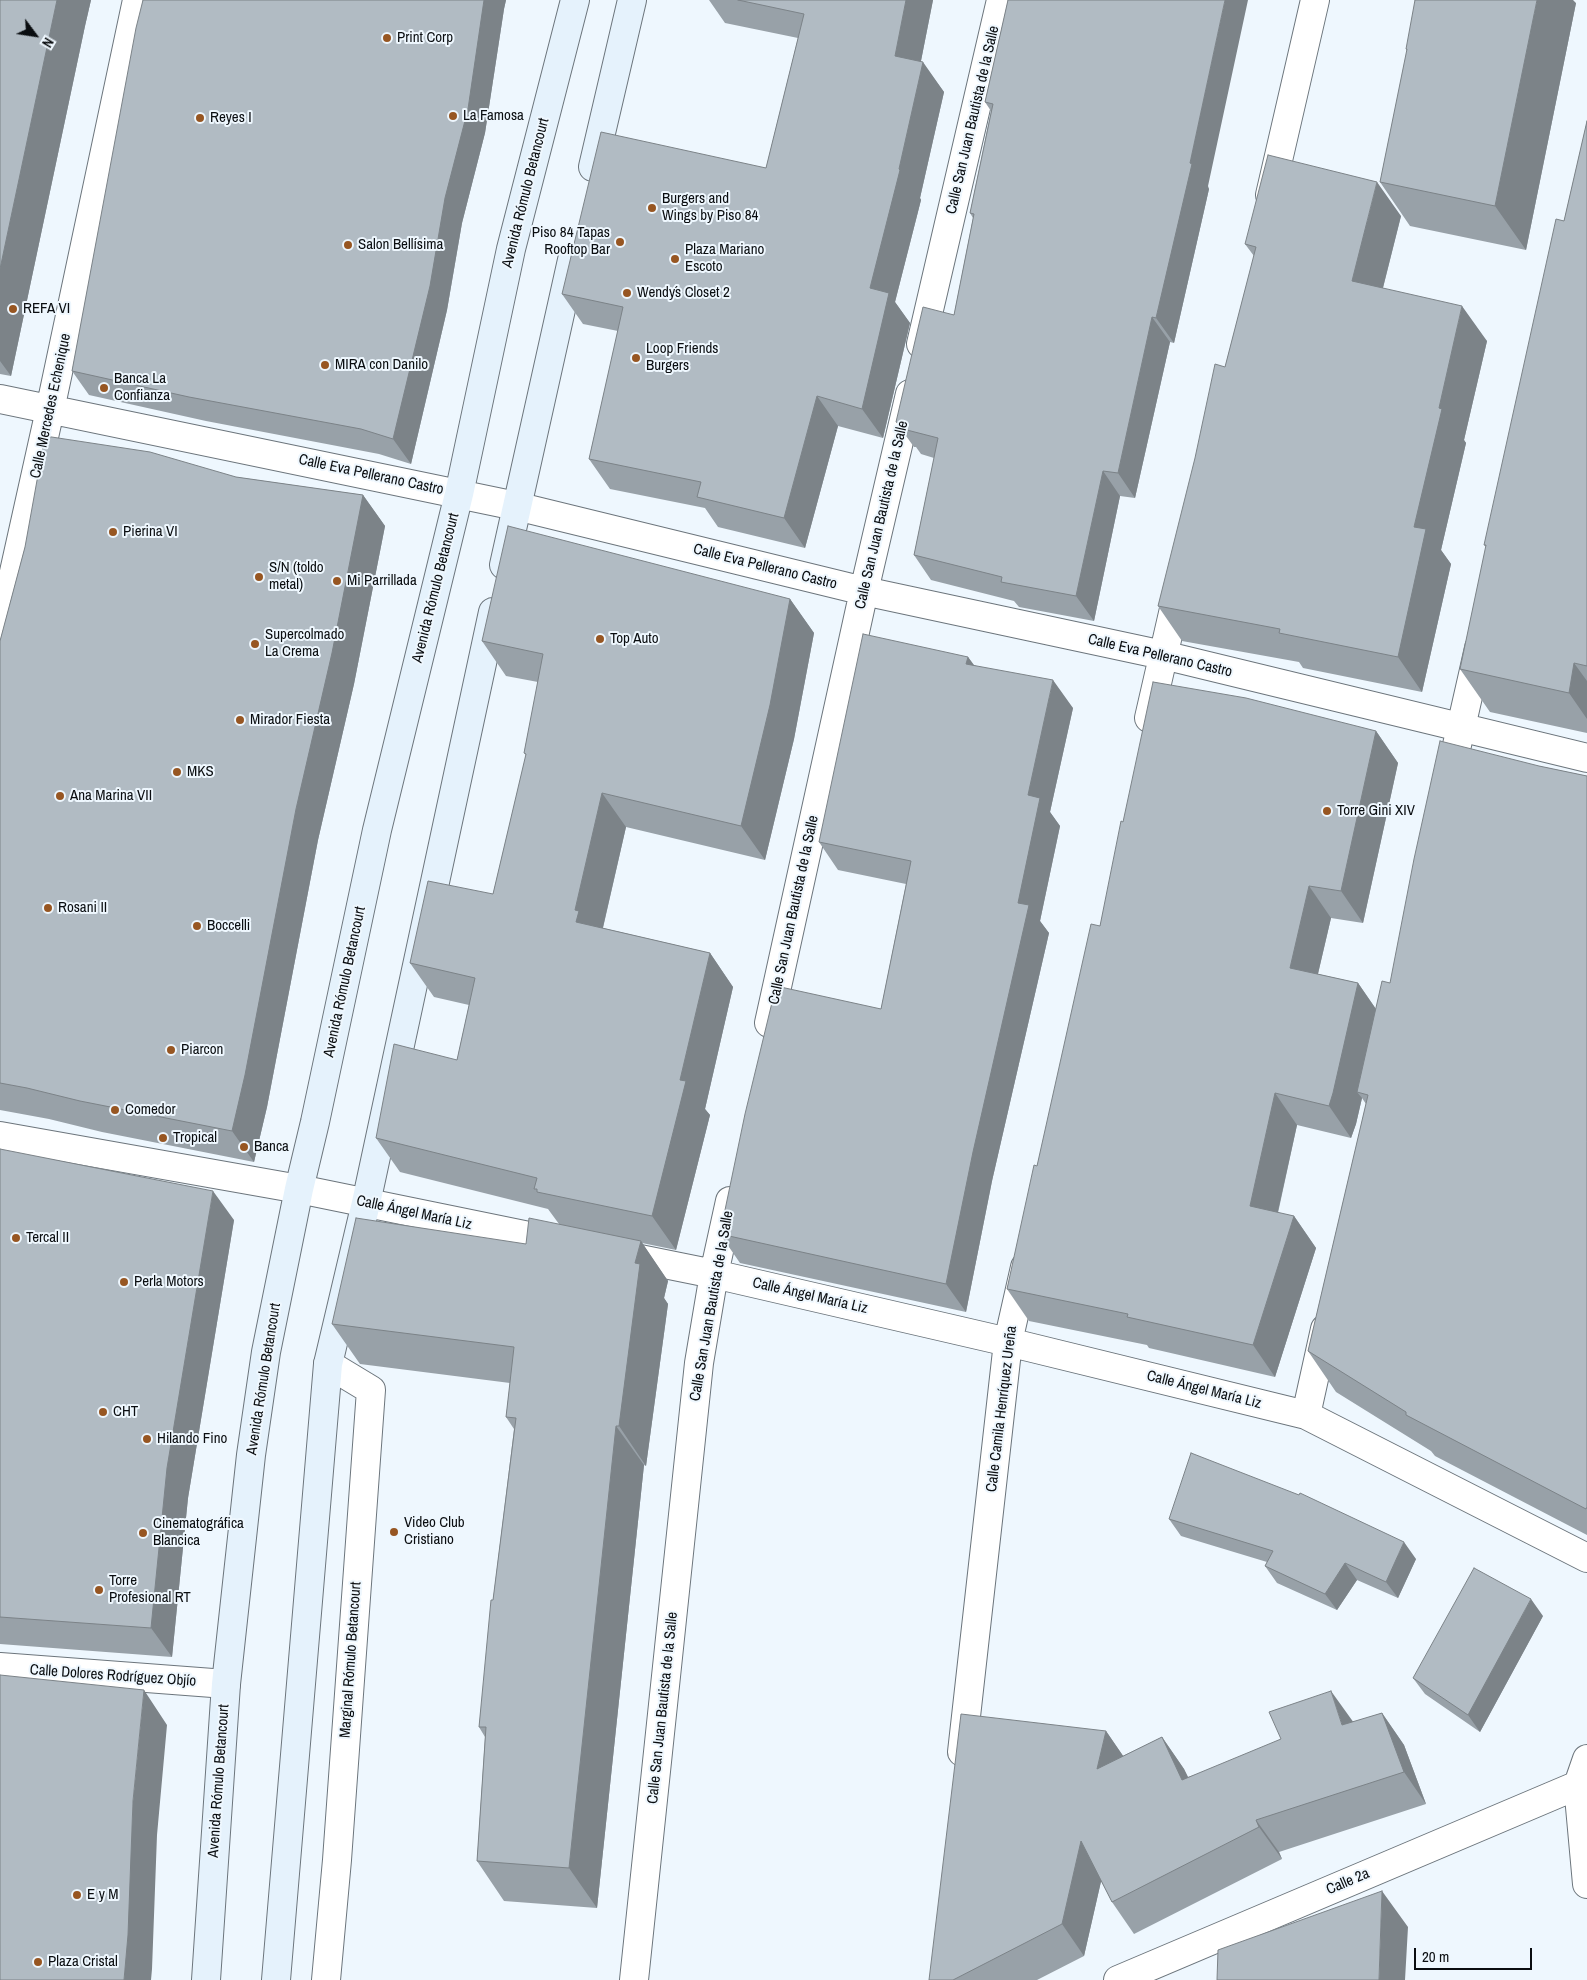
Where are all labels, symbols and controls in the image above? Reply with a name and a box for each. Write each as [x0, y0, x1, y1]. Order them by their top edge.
north arrow [10, 10, 60, 60]
street label: Calle San Juan Bautista de la Salle [943, 24, 1003, 216]
place label: Print Corp [397, 29, 453, 47]
marker: Print Corp [381, 32, 393, 44]
text: N [38, 35, 58, 51]
place label: La Famosa [463, 107, 524, 125]
place label: Reyes I [210, 109, 252, 127]
marker: La Famosa [447, 110, 459, 122]
marker: Reyes I [194, 112, 206, 124]
street label: Avenida Rómulo Betancourt [499, 116, 553, 270]
place label: Burgers and Wings by Piso 84 [662, 190, 758, 225]
marker: Burgers and Wings by Piso 84 [646, 202, 658, 214]
place label: Piso 84 Tapas Rooftop Bar [532, 224, 610, 259]
place label: Salon Bellísima [358, 236, 443, 254]
marker: Piso 84 Tapas Rooftop Bar [614, 236, 626, 248]
marker: Salon Bellísima [342, 239, 354, 251]
place label: Plaza Mariano Escoto [685, 241, 764, 276]
marker: Plaza Mariano Escoto [669, 253, 681, 265]
place label: Wendy´s Closet 2 [637, 284, 730, 302]
marker: Wendy´s Closet 2 [621, 287, 633, 299]
place label: REFA VI [23, 300, 70, 318]
marker: REFA VI [7, 303, 19, 315]
street label: Calle Mercedes Echenique [27, 332, 75, 480]
place label: Loop Friends Burgers [646, 340, 718, 375]
marker: Loop Friends Burgers [630, 352, 642, 364]
place label: MIRA con Danilo [335, 356, 428, 374]
marker: MIRA con Danilo [319, 359, 331, 371]
place label: Banca La Confianza [114, 370, 170, 405]
marker: Banca La Confianza [98, 382, 110, 394]
street label: Calle San Juan Bautista de la Salle [852, 419, 912, 611]
street label: Calle Eva Pellerano Castro [297, 451, 445, 499]
street label: Avenida Rómulo Betancourt [409, 511, 463, 665]
place label: Pierina VI [123, 523, 178, 541]
marker: Pierina VI [107, 526, 119, 538]
street label: Calle Eva Pellerano Castro [691, 540, 839, 594]
place label: S/N (toldo metal) [269, 559, 324, 594]
marker: S/N (toldo metal) [253, 571, 265, 583]
place label: Mi Parrillada [347, 572, 417, 590]
marker: Mi Parrillada [331, 575, 343, 587]
place label: Supercolmado La Crema [265, 626, 344, 661]
place label: Top Auto [610, 630, 659, 648]
street label: Calle Eva Pellerano Castro [1086, 631, 1234, 681]
marker: Top Auto [594, 633, 606, 645]
marker: Supercolmado La Crema [249, 638, 261, 650]
place label: Mirador Fiesta [250, 711, 330, 729]
marker: Mirador Fiesta [234, 714, 246, 726]
place label: MKS [187, 763, 214, 781]
marker: MKS [171, 766, 183, 778]
place label: Ana Marina VII [70, 787, 152, 805]
marker: Ana Marina VII [54, 790, 66, 802]
place label: Torre Gini XIV [1337, 802, 1415, 820]
marker: Torre Gini XIV [1321, 805, 1333, 817]
street label: Calle San Juan Bautista de la Salle [765, 814, 823, 1006]
place label: Rosani II [58, 899, 107, 917]
marker: Rosani II [42, 902, 54, 914]
street label: Avenida Rómulo Betancourt [320, 905, 370, 1059]
place label: Boccelli [207, 917, 250, 935]
marker: Boccelli [191, 920, 203, 932]
place label: Piarcon [181, 1041, 223, 1059]
marker: Piarcon [165, 1044, 177, 1056]
place label: Comedor [125, 1101, 176, 1119]
marker: Comedor [109, 1104, 121, 1116]
place label: Tropical [173, 1129, 217, 1147]
marker: Tropical [157, 1132, 169, 1144]
place label: Banca [254, 1138, 289, 1156]
marker: Banca [238, 1141, 250, 1153]
street label: Calle Ángel María Liz [355, 1192, 473, 1234]
street label: Calle San Juan Bautista de la Salle [686, 1209, 738, 1403]
place label: Tercal II [26, 1229, 69, 1247]
marker: Tercal II [10, 1232, 22, 1244]
place label: Perla Motors [134, 1273, 204, 1291]
street label: Calle Ángel María Liz [751, 1274, 869, 1318]
marker: Perla Motors [118, 1276, 130, 1288]
street label: Avenida Rómulo Betancourt [243, 1302, 285, 1456]
street label: Calle Camila Henríquez Ureña [983, 1325, 1021, 1493]
street label: Calle Ángel María Liz [1145, 1367, 1263, 1413]
place label: CHT [113, 1403, 138, 1421]
marker: CHT [97, 1406, 109, 1418]
place label: Hilando Fino [157, 1430, 227, 1448]
marker: Hilando Fino [141, 1433, 153, 1445]
place label: Video Club Cristiano [404, 1514, 465, 1549]
place label: Cinematográfica Blancica [153, 1515, 244, 1550]
marker: Video Club Cristiano [388, 1526, 400, 1538]
marker: Cinematográfica Blancica [137, 1527, 149, 1539]
place label: Torre Profesional RT [109, 1572, 191, 1607]
street label: Marginal Rómulo Betancourt [337, 1581, 365, 1739]
marker: Torre Profesional RT [93, 1584, 105, 1596]
street label: Calle San Juan Bautista de la Salle [644, 1611, 682, 1805]
street label: Calle Dolores Rodríguez Objío [29, 1661, 197, 1691]
street label: Avenida Rómulo Betancourt [205, 1704, 233, 1858]
street label: Calle 2a [1324, 1865, 1372, 1899]
place label: E y M [87, 1886, 118, 1904]
marker: E y M [71, 1889, 83, 1901]
scale bar [1417, 1938, 1534, 1970]
text: 20 m [1422, 1946, 1449, 1967]
place label: Plaza Cristal [48, 1953, 118, 1971]
marker: Plaza Cristal [32, 1956, 44, 1968]

